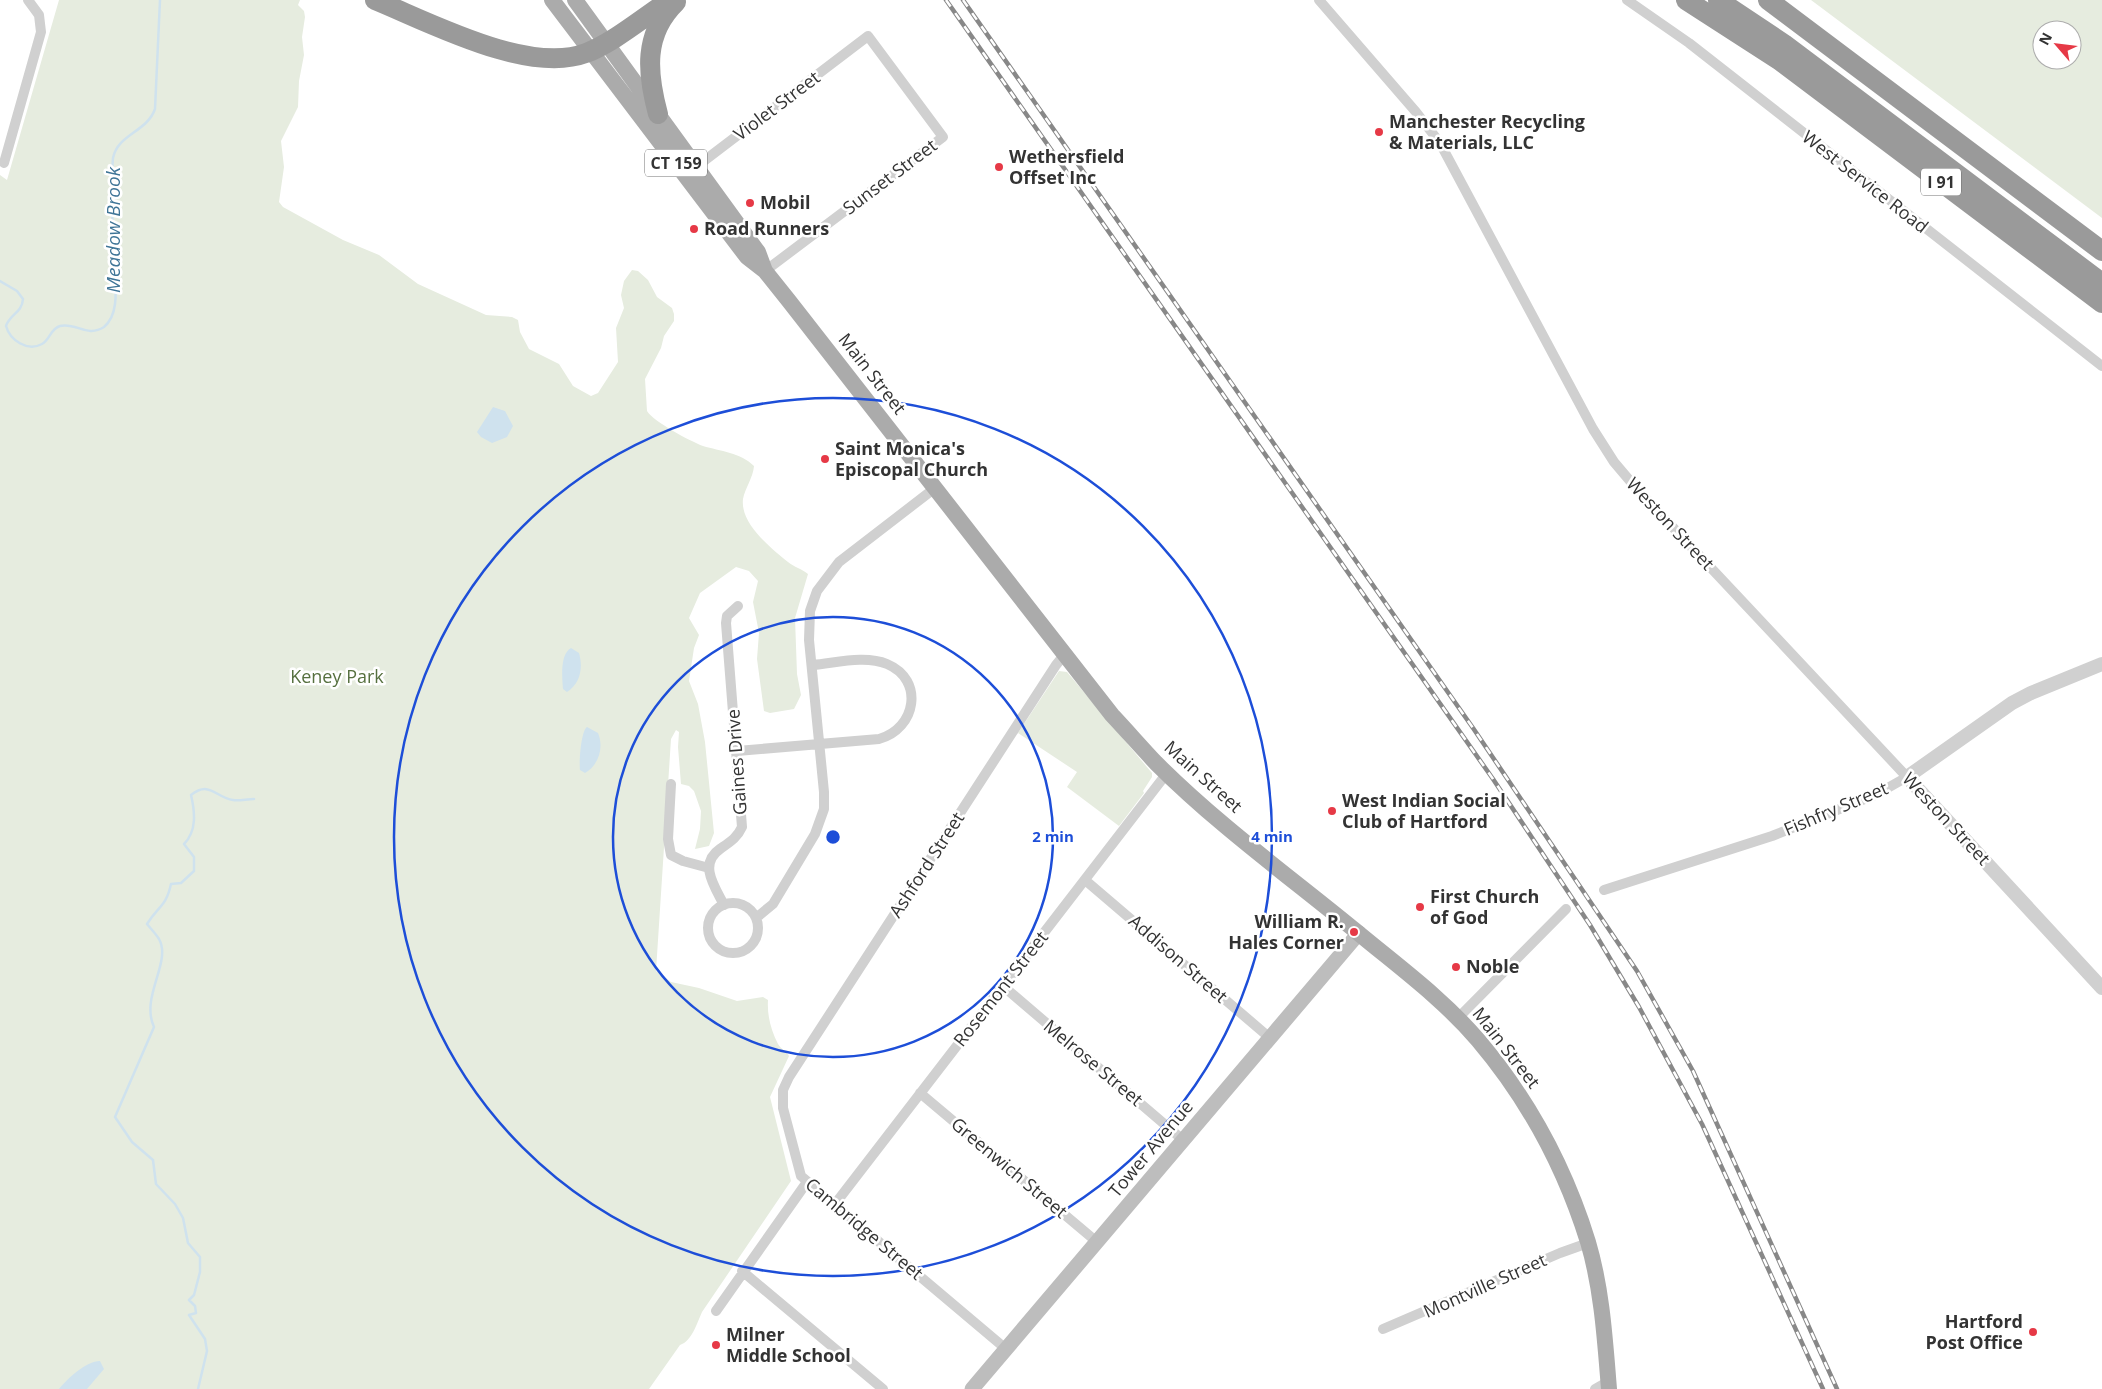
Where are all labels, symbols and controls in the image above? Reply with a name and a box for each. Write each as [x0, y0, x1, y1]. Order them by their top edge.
north arrow [2032, 20, 2082, 70]
text: N [2034, 29, 2056, 48]
street label: Violet Street [728, 65, 824, 146]
place label: Manchester Recycling & Materials, LLC [1389, 109, 1585, 154]
street label: West Service Road [1798, 124, 1934, 238]
marker: Manchester Recycling & Materials, LLC [1373, 126, 1385, 138]
street label: Sunset Street [837, 133, 941, 219]
place label: Wethersfield Offset Inc [1009, 144, 1124, 189]
road number: CT 159 [645, 150, 707, 177]
marker: Wethersfield Offset Inc [993, 161, 1005, 173]
water label: Meadow Brook [100, 166, 126, 293]
road number: I 91 [1921, 168, 1961, 196]
place label: Mobil [760, 190, 811, 214]
marker: Mobil [744, 197, 756, 209]
place label: Road Runners [704, 216, 829, 240]
marker: Road Runners [688, 223, 700, 235]
street label: Main Street [834, 328, 912, 419]
place label: Saint Monica's Episcopal Church [835, 436, 988, 481]
marker: Saint Monica's Episcopal Church [819, 453, 831, 465]
street label: Weston Street [1622, 472, 1720, 575]
park label: Keney Park [290, 664, 384, 688]
street label: Gaines Drive [720, 708, 752, 816]
street label: Main Street [1160, 735, 1248, 818]
street label: Weston Street [1898, 767, 1996, 870]
street label: Fishfry Street [1780, 775, 1891, 841]
place label: West Indian Social Club of Hartford [1342, 788, 1506, 833]
marker: West Indian Social Club of Hartford [1326, 805, 1338, 817]
street label: Ashford Street [883, 807, 969, 922]
text: 2 min [1032, 826, 1074, 846]
text: 4 min [1251, 826, 1293, 846]
centre of rings [824, 828, 842, 846]
place label: First Church of God [1430, 884, 1539, 929]
marker: First Church of God [1414, 901, 1426, 913]
street label: Addison Street [1124, 909, 1233, 1008]
place label: William R. Hales Corner [1228, 909, 1344, 954]
street label: Rosemont Street [947, 926, 1053, 1051]
marker: William R. Hales Corner [1348, 926, 1360, 938]
place label: Noble [1466, 954, 1519, 978]
marker: Noble [1450, 961, 1462, 973]
street label: Main Street [1468, 1002, 1546, 1093]
street label: Melrose Street [1039, 1014, 1148, 1111]
street label: Tower Avenue [1103, 1095, 1198, 1202]
street label: Greenwich Street [946, 1111, 1073, 1223]
street label: Cambridge Street [801, 1172, 929, 1285]
street label: Montville Street [1419, 1247, 1550, 1323]
place label: Hartford Post Office [1925, 1309, 2023, 1354]
place label: Milner Middle School [726, 1322, 851, 1367]
marker: Hartford Post Office [2027, 1326, 2039, 1338]
marker: Milner Middle School [710, 1339, 722, 1351]

